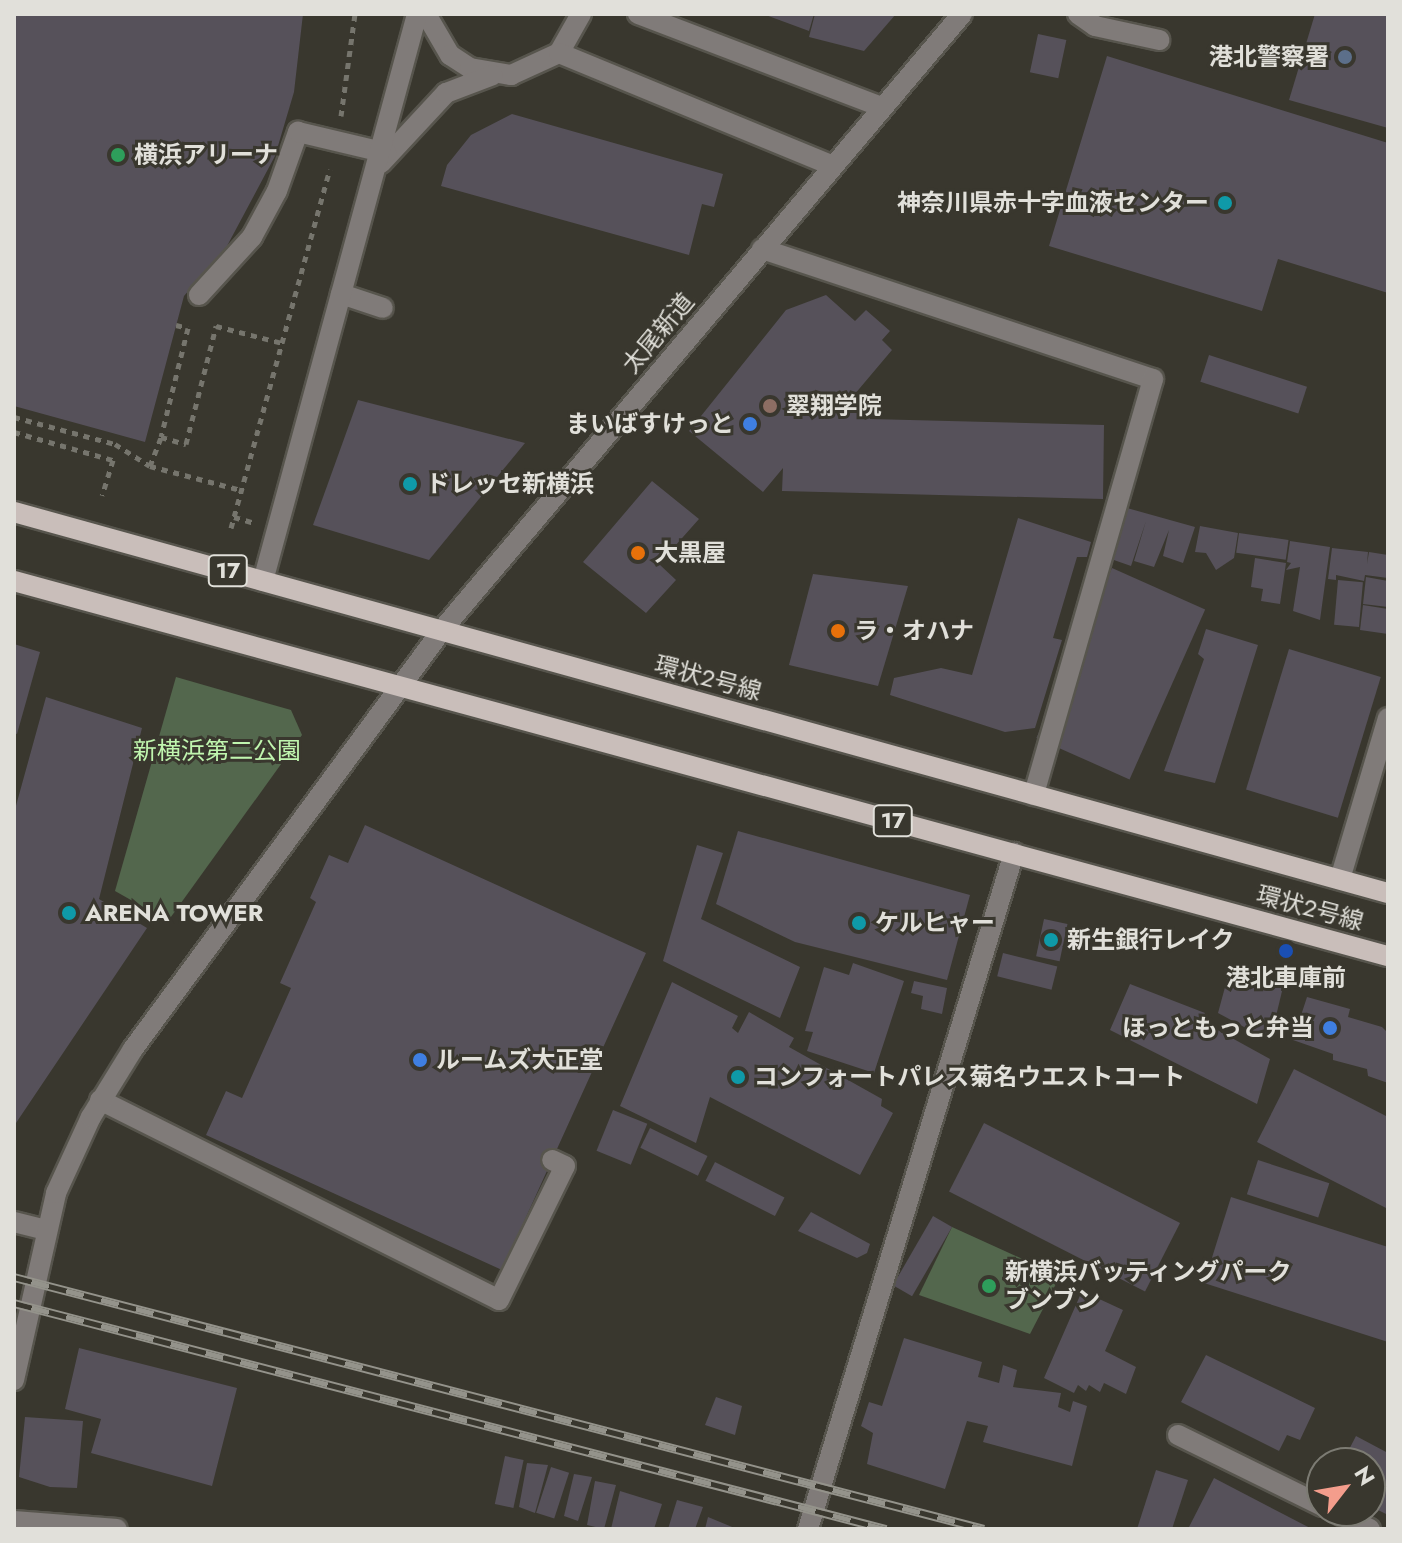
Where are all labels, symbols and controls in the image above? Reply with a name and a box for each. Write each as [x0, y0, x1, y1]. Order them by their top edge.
place label: 港北警察署 [1209, 43, 1329, 71]
marker: 港北警察署 [1336, 48, 1354, 66]
place label: 横浜アリーナ [134, 141, 278, 169]
marker: 横浜アリーナ [109, 146, 127, 164]
place label: 神奈川県赤十字血液センター [897, 189, 1209, 217]
marker: 神奈川県赤十字血液センター [1216, 194, 1234, 212]
street label: 太尾新道 [616, 287, 700, 379]
place label: 翠翔学院 [786, 392, 882, 420]
marker: 翠翔学院 [761, 397, 779, 415]
place label: まいばすけっと [566, 410, 734, 438]
marker: まいばすけっと [741, 415, 759, 433]
place label: ドレッセ新横浜 [426, 470, 594, 498]
marker: ドレッセ新横浜 [401, 475, 419, 493]
place label: 大黒屋 [654, 539, 726, 567]
marker: 大黒屋 [629, 544, 647, 562]
road number: 17 [206, 553, 250, 589]
place label: ラ・オハナ [854, 617, 974, 645]
marker: ラ・オハナ [829, 622, 847, 640]
street label: 環状2号線 [651, 650, 765, 706]
park label: 新横浜第二公園 [133, 737, 301, 765]
road number: 17 [871, 803, 915, 839]
street label: 環状2号線 [1253, 880, 1367, 936]
place label: ARENA TOWER [85, 899, 263, 927]
marker: ARENA TOWER [60, 904, 78, 922]
place label: ケルヒャー [875, 909, 995, 937]
marker: ケルヒャー [850, 914, 868, 932]
place label: 新生銀行レイク [1067, 926, 1235, 954]
marker: 新生銀行レイク [1042, 931, 1060, 949]
marker: 港北車庫前 [1277, 942, 1295, 960]
place label: 港北車庫前 [1226, 964, 1346, 992]
place label: ほっともっと弁当 [1122, 1014, 1314, 1042]
marker: ほっともっと弁当 [1321, 1019, 1339, 1037]
place label: ルームズ大正堂 [436, 1046, 604, 1074]
marker: ルームズ大正堂 [411, 1051, 429, 1069]
place label: コンフォートパレス菊名ウエストコート [754, 1063, 1186, 1091]
marker: コンフォートパレス菊名ウエストコート [729, 1068, 747, 1086]
place label: 新横浜バッティングパーク ブンブン [1005, 1258, 1293, 1314]
marker: 新横浜バッティングパーク ブンブン [980, 1277, 998, 1295]
north arrow [1306, 1447, 1386, 1527]
text: N [1347, 1460, 1383, 1491]

